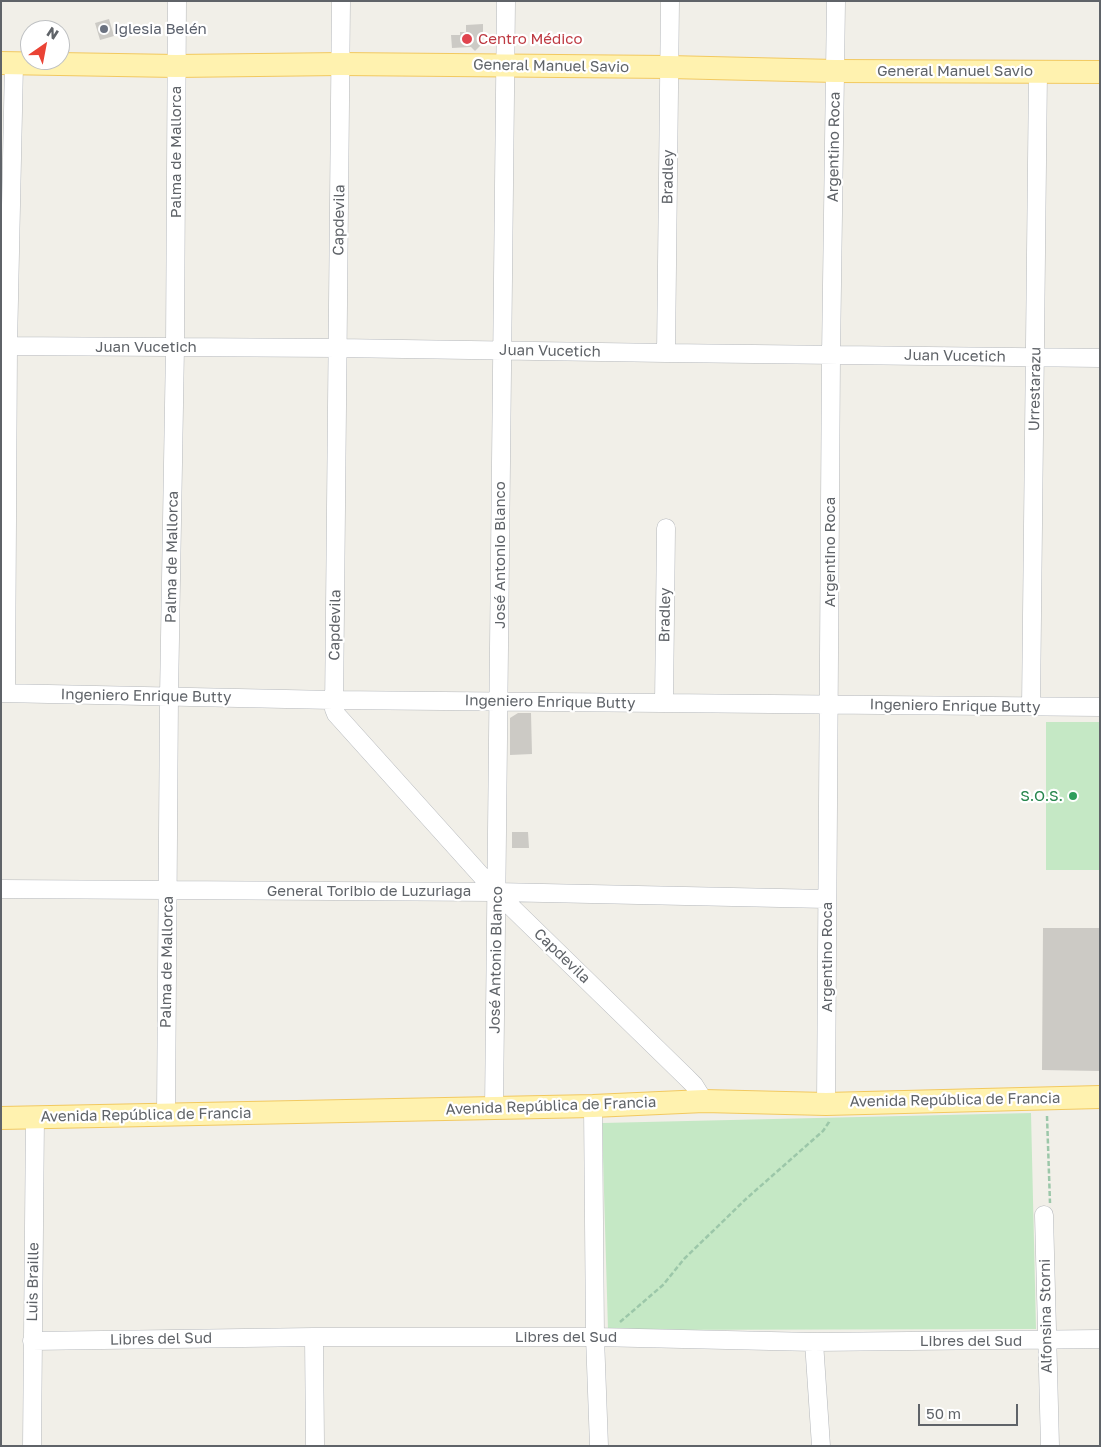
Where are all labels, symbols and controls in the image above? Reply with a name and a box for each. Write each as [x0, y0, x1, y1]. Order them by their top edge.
north arrow [20, 20, 70, 70]
place label: Iglesia Belén [114, 20, 207, 38]
text: N [44, 23, 62, 43]
marker: Iglesia Belén [98, 23, 110, 35]
place label: Centro Médico [478, 30, 582, 48]
marker: Centro Médico [460, 32, 474, 46]
street label: General Manuel Savio [473, 56, 629, 76]
street label: General Manuel Savio [877, 62, 1033, 80]
street label: Palma de Mallorca [167, 86, 185, 218]
street label: Argentino Roca [824, 92, 844, 202]
street label: Bradley [659, 149, 677, 205]
street label: Capdevila [329, 184, 349, 256]
street label: Juan Vucetich [95, 338, 197, 356]
street label: Juan Vucetich [499, 341, 601, 361]
street label: Juan Vucetich [904, 346, 1006, 366]
street label: Urrestarazu [1025, 347, 1045, 431]
street label: José Antonio Blanco [491, 481, 509, 629]
street label: Palma de Mallorca [162, 491, 182, 623]
street label: Argentino Roca [821, 497, 839, 607]
street label: Bradley [656, 587, 674, 643]
street label: Capdevila [325, 589, 345, 661]
street label: Ingeniero Enrique Butty [60, 686, 232, 706]
street label: Ingeniero Enrique Butty [464, 692, 636, 712]
street label: Ingeniero Enrique Butty [869, 696, 1041, 716]
place label: S.O.S. [1020, 787, 1063, 805]
marker: S.O.S. [1067, 790, 1079, 802]
street label: General Toribio de Luzuriaga [267, 882, 471, 900]
street label: José Antonio Blanco [486, 886, 506, 1034]
street label: Palma de Mallorca [157, 896, 177, 1028]
street label: Argentino Roca [818, 902, 836, 1012]
street label: Capdevila [530, 925, 594, 987]
street label: Avenida República de Francia [849, 1089, 1061, 1111]
street label: Avenida República de Francia [445, 1093, 657, 1119]
street label: Avenida República de Francia [40, 1104, 252, 1126]
street label: Luis Braille [23, 1242, 43, 1322]
street label: Alfonsina Storni [1036, 1259, 1056, 1373]
street label: Libres del Sud [515, 1328, 617, 1346]
street label: Libres del Sud [110, 1329, 212, 1349]
street label: Libres del Sud [920, 1332, 1022, 1350]
scale bar [921, 1394, 1021, 1426]
text: 50 m [926, 1404, 961, 1422]

